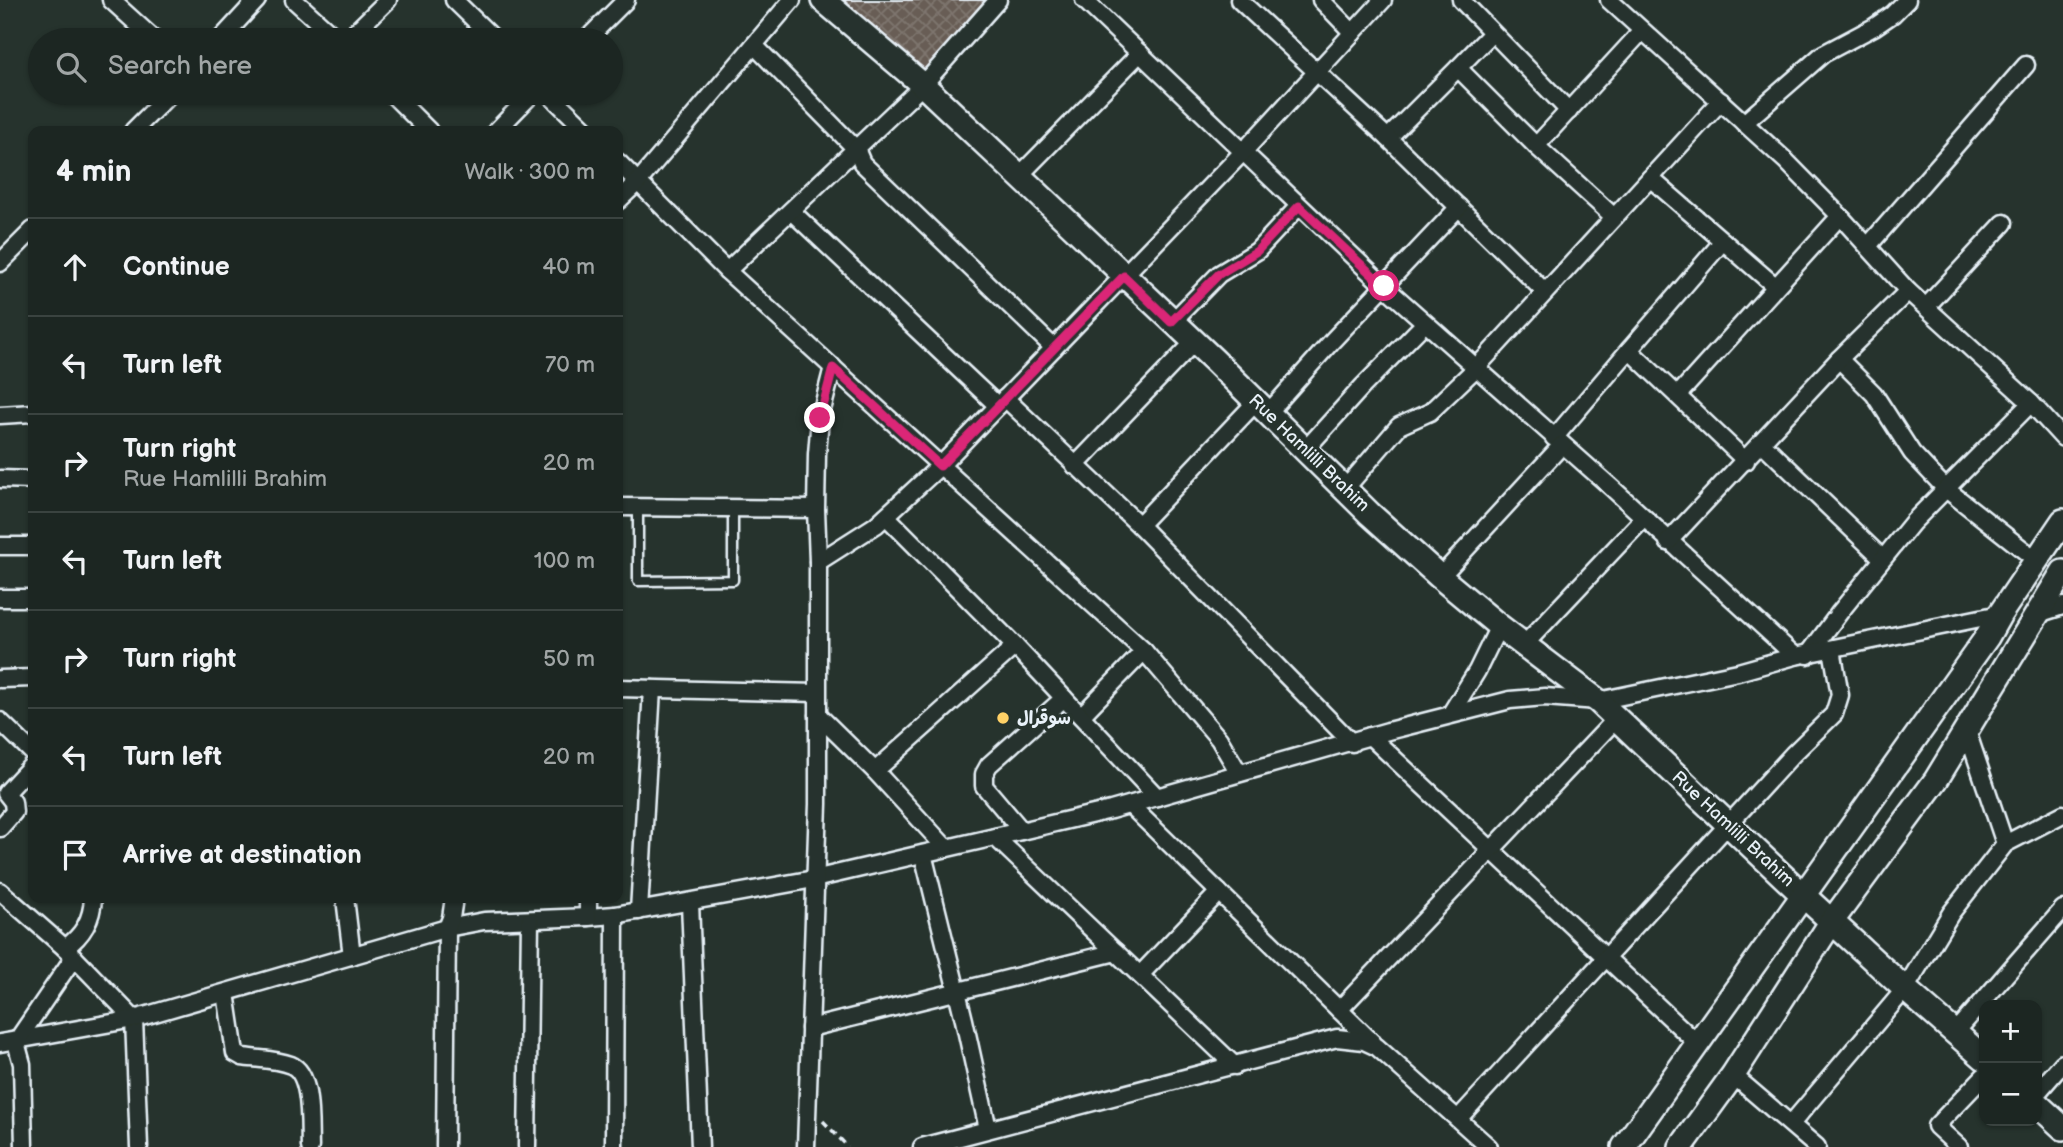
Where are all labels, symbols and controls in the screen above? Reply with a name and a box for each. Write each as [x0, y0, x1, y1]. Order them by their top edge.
search box [28, 28, 623, 105]
icon: search [52, 48, 90, 86]
text: Search here [108, 51, 252, 82]
text: 4 min [56, 154, 131, 190]
text: Walk · 300 m [464, 158, 595, 186]
icon: ahead [56, 248, 94, 286]
text: Continue [123, 252, 230, 283]
text: 40 m [542, 253, 595, 281]
route start [1368, 270, 1399, 301]
icon: left [56, 346, 94, 384]
text: Turn left [123, 350, 222, 381]
text: 70 m [545, 351, 595, 379]
street label: Rue Hamlilli Brahim [1244, 390, 1374, 516]
route end [804, 402, 835, 433]
text: Turn right [123, 434, 236, 465]
icon: right [56, 444, 94, 482]
text: 20 m [543, 449, 595, 477]
text: Rue Hamlilli Brahim [123, 465, 327, 493]
icon: left [56, 542, 94, 580]
text: Turn left [123, 546, 222, 577]
text: 100 m [534, 547, 595, 575]
icon: right [56, 640, 94, 678]
text: Turn right [123, 644, 236, 675]
text: 50 m [543, 645, 595, 673]
place label: سوقرال [1017, 708, 1071, 729]
marker: سوقرال [995, 710, 1011, 726]
icon: left [56, 738, 94, 776]
text: Turn left [123, 742, 222, 773]
text: 20 m [543, 743, 595, 771]
street label: Rue Hamlilli Brahim [1667, 767, 1799, 891]
icon: arrive [56, 836, 94, 874]
text: Arrive at destination [123, 840, 362, 871]
map controls [1979, 1000, 2042, 1126]
button: + [1979, 1000, 2042, 1063]
button: − [1979, 1063, 2042, 1126]

